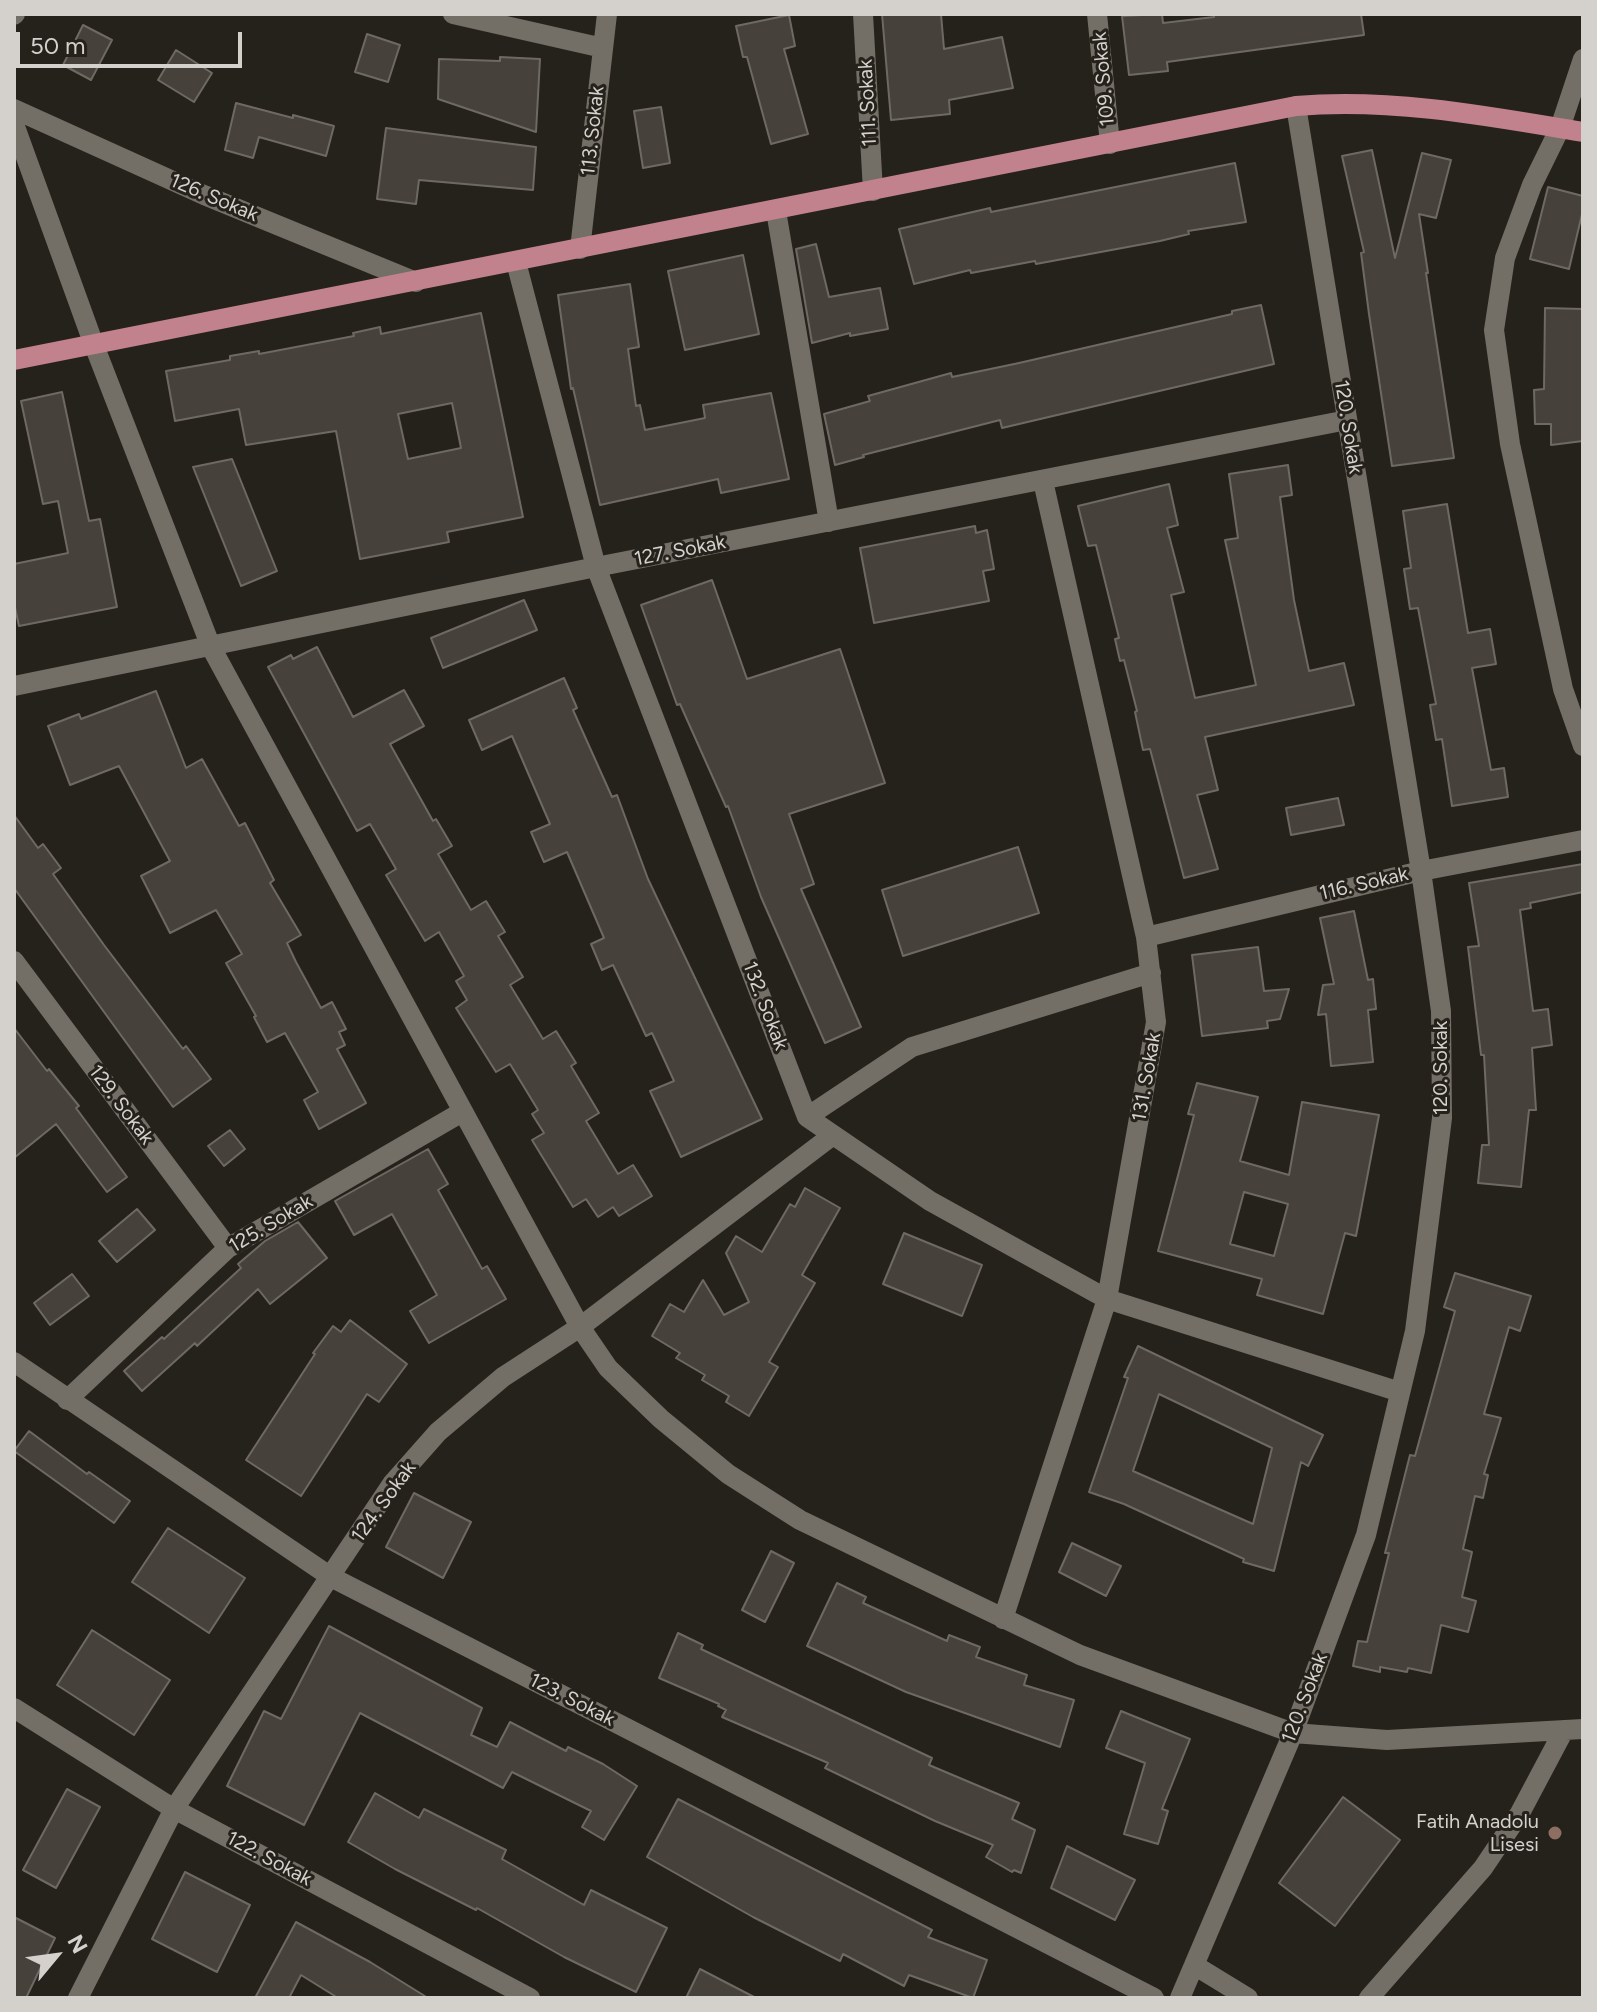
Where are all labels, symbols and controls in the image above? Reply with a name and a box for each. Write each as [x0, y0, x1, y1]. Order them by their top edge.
scale bar [20, 16, 246, 66]
text: 50 m [30, 31, 86, 60]
street label: 109. Sokak [1088, 31, 1120, 127]
street label: 111. Sokak [854, 59, 882, 147]
street label: 113. Sokak [576, 85, 610, 177]
street label: 126. Sokak [166, 169, 262, 227]
street label: 120. Sokak [1329, 378, 1367, 476]
street label: 127. Sokak [632, 530, 728, 572]
street label: 116. Sokak [1317, 862, 1411, 906]
street label: 132. Sokak [737, 958, 793, 1054]
street label: 120. Sokak [1429, 1021, 1453, 1115]
street label: 131. Sokak [1127, 1031, 1167, 1123]
street label: 129. Sokak [83, 1061, 159, 1149]
street label: 125. Sokak [225, 1190, 317, 1258]
street label: 124. Sokak [347, 1457, 421, 1547]
street label: 120. Sokak [1277, 1650, 1333, 1746]
street label: 123. Sokak [525, 1668, 619, 1732]
place label: Fatih Anadolu Lisesi [1416, 1810, 1539, 1857]
marker: Fatih Anadolu Lisesi [1546, 1824, 1564, 1842]
street label: 122. Sokak [222, 1827, 316, 1891]
north arrow [16, 1916, 96, 1996]
text: N [61, 1930, 93, 1958]

